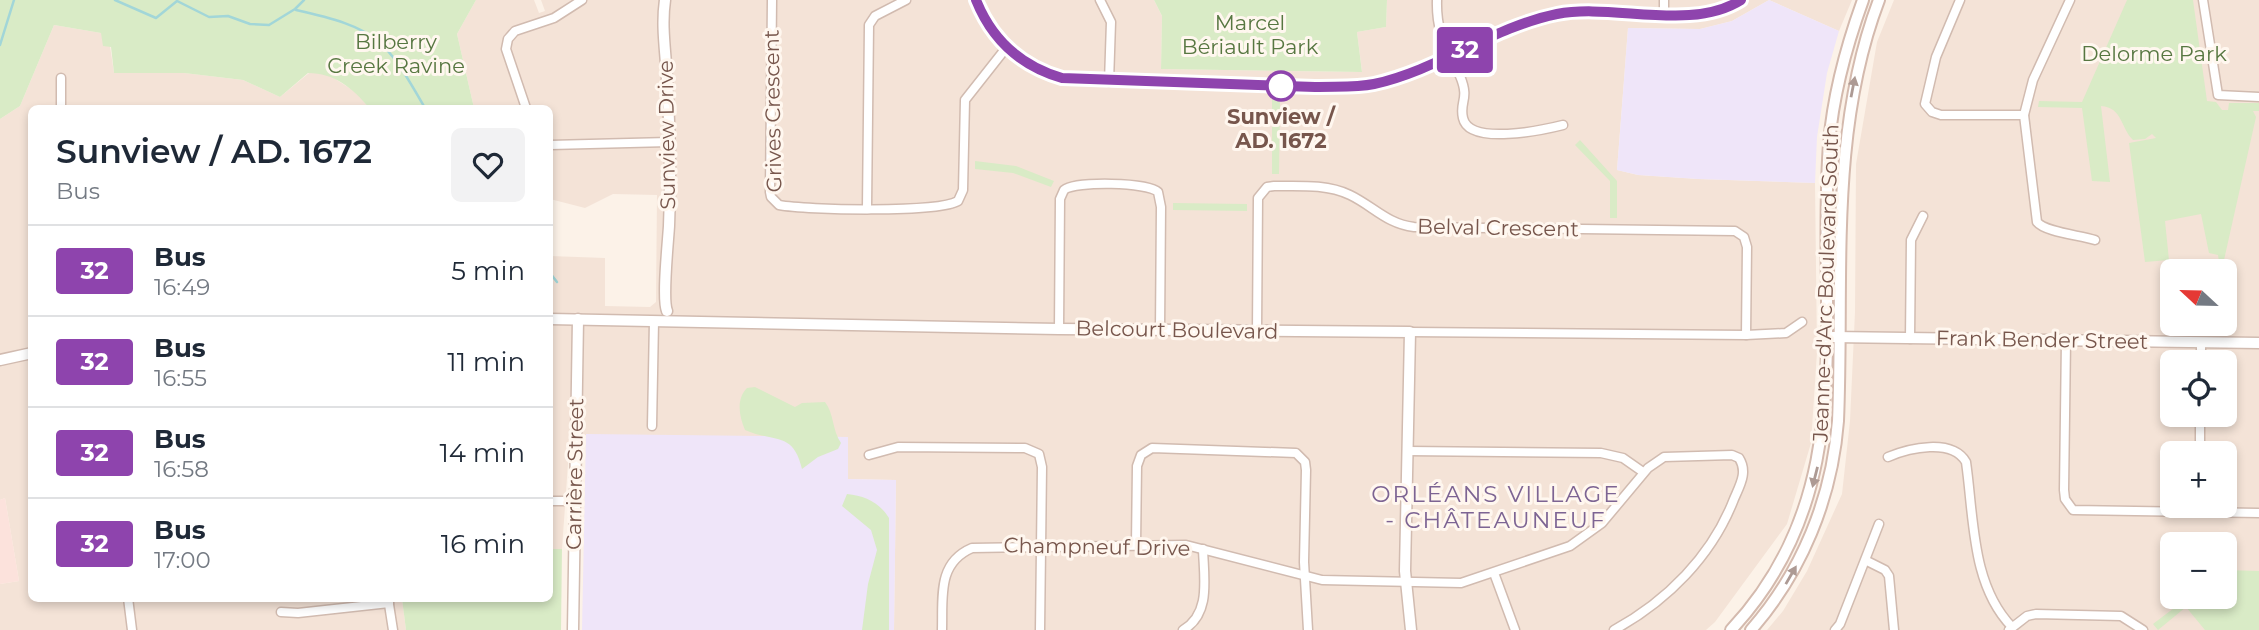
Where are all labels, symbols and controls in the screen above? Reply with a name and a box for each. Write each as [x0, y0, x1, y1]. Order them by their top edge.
park label: Marcel Bériault Park [1182, 10, 1319, 59]
line badge: 32 [1434, 27, 1496, 73]
park label: Bilberry Creek Ravine [327, 29, 465, 78]
street label: Grives Crescent [759, 29, 786, 193]
text: 32 [1451, 35, 1479, 64]
park label: Delorme Park [2081, 41, 2227, 66]
street label: Sunview Drive [653, 60, 680, 210]
marker: Sunview / AD. 1672 [1266, 71, 1296, 101]
one-way arrow [1848, 76, 1859, 98]
place label: Sunview / AD. 1672 [1227, 104, 1337, 153]
street label: Jeanne-d'Arc Boulevard South [1807, 123, 1844, 443]
button: heart [451, 128, 525, 202]
text: Sunview / AD. 1672 [56, 131, 372, 171]
text: Bus [56, 177, 100, 205]
street label: Belval Crescent [1417, 214, 1579, 241]
text: Bus [154, 241, 206, 273]
text: 5 min [451, 255, 525, 287]
text: 32 [80, 256, 109, 285]
north arrow [2160, 259, 2236, 336]
map controls [2160, 259, 2237, 609]
text: 16:49 [154, 273, 210, 301]
street label: Belcourt Boulevard [1075, 315, 1279, 344]
street label: Frank Bender Street [1936, 325, 2148, 354]
text: Bus [154, 332, 206, 364]
text: 11 min [447, 346, 525, 378]
text: 32 [80, 347, 109, 376]
button: locate [2160, 350, 2237, 427]
text: 16:55 [154, 364, 207, 392]
street label: Carrière Street [561, 398, 588, 550]
text: Bus [154, 423, 206, 455]
text: 14 min [439, 437, 525, 469]
text: 32 [80, 438, 109, 467]
button: + [2160, 441, 2237, 518]
text: 16:58 [154, 455, 209, 483]
one-way arrow [1809, 467, 1820, 489]
district label: ORLÉANS VILLAGE - CHÂTEAUNEUF [1371, 480, 1621, 534]
text: Bus [154, 514, 206, 546]
text: 16 min [441, 528, 525, 560]
text: 32 [80, 529, 109, 558]
street label: Champneuf Drive [1003, 532, 1191, 561]
button: − [2160, 532, 2237, 609]
text: 17:00 [154, 546, 211, 574]
one-way arrow [1785, 565, 1797, 584]

